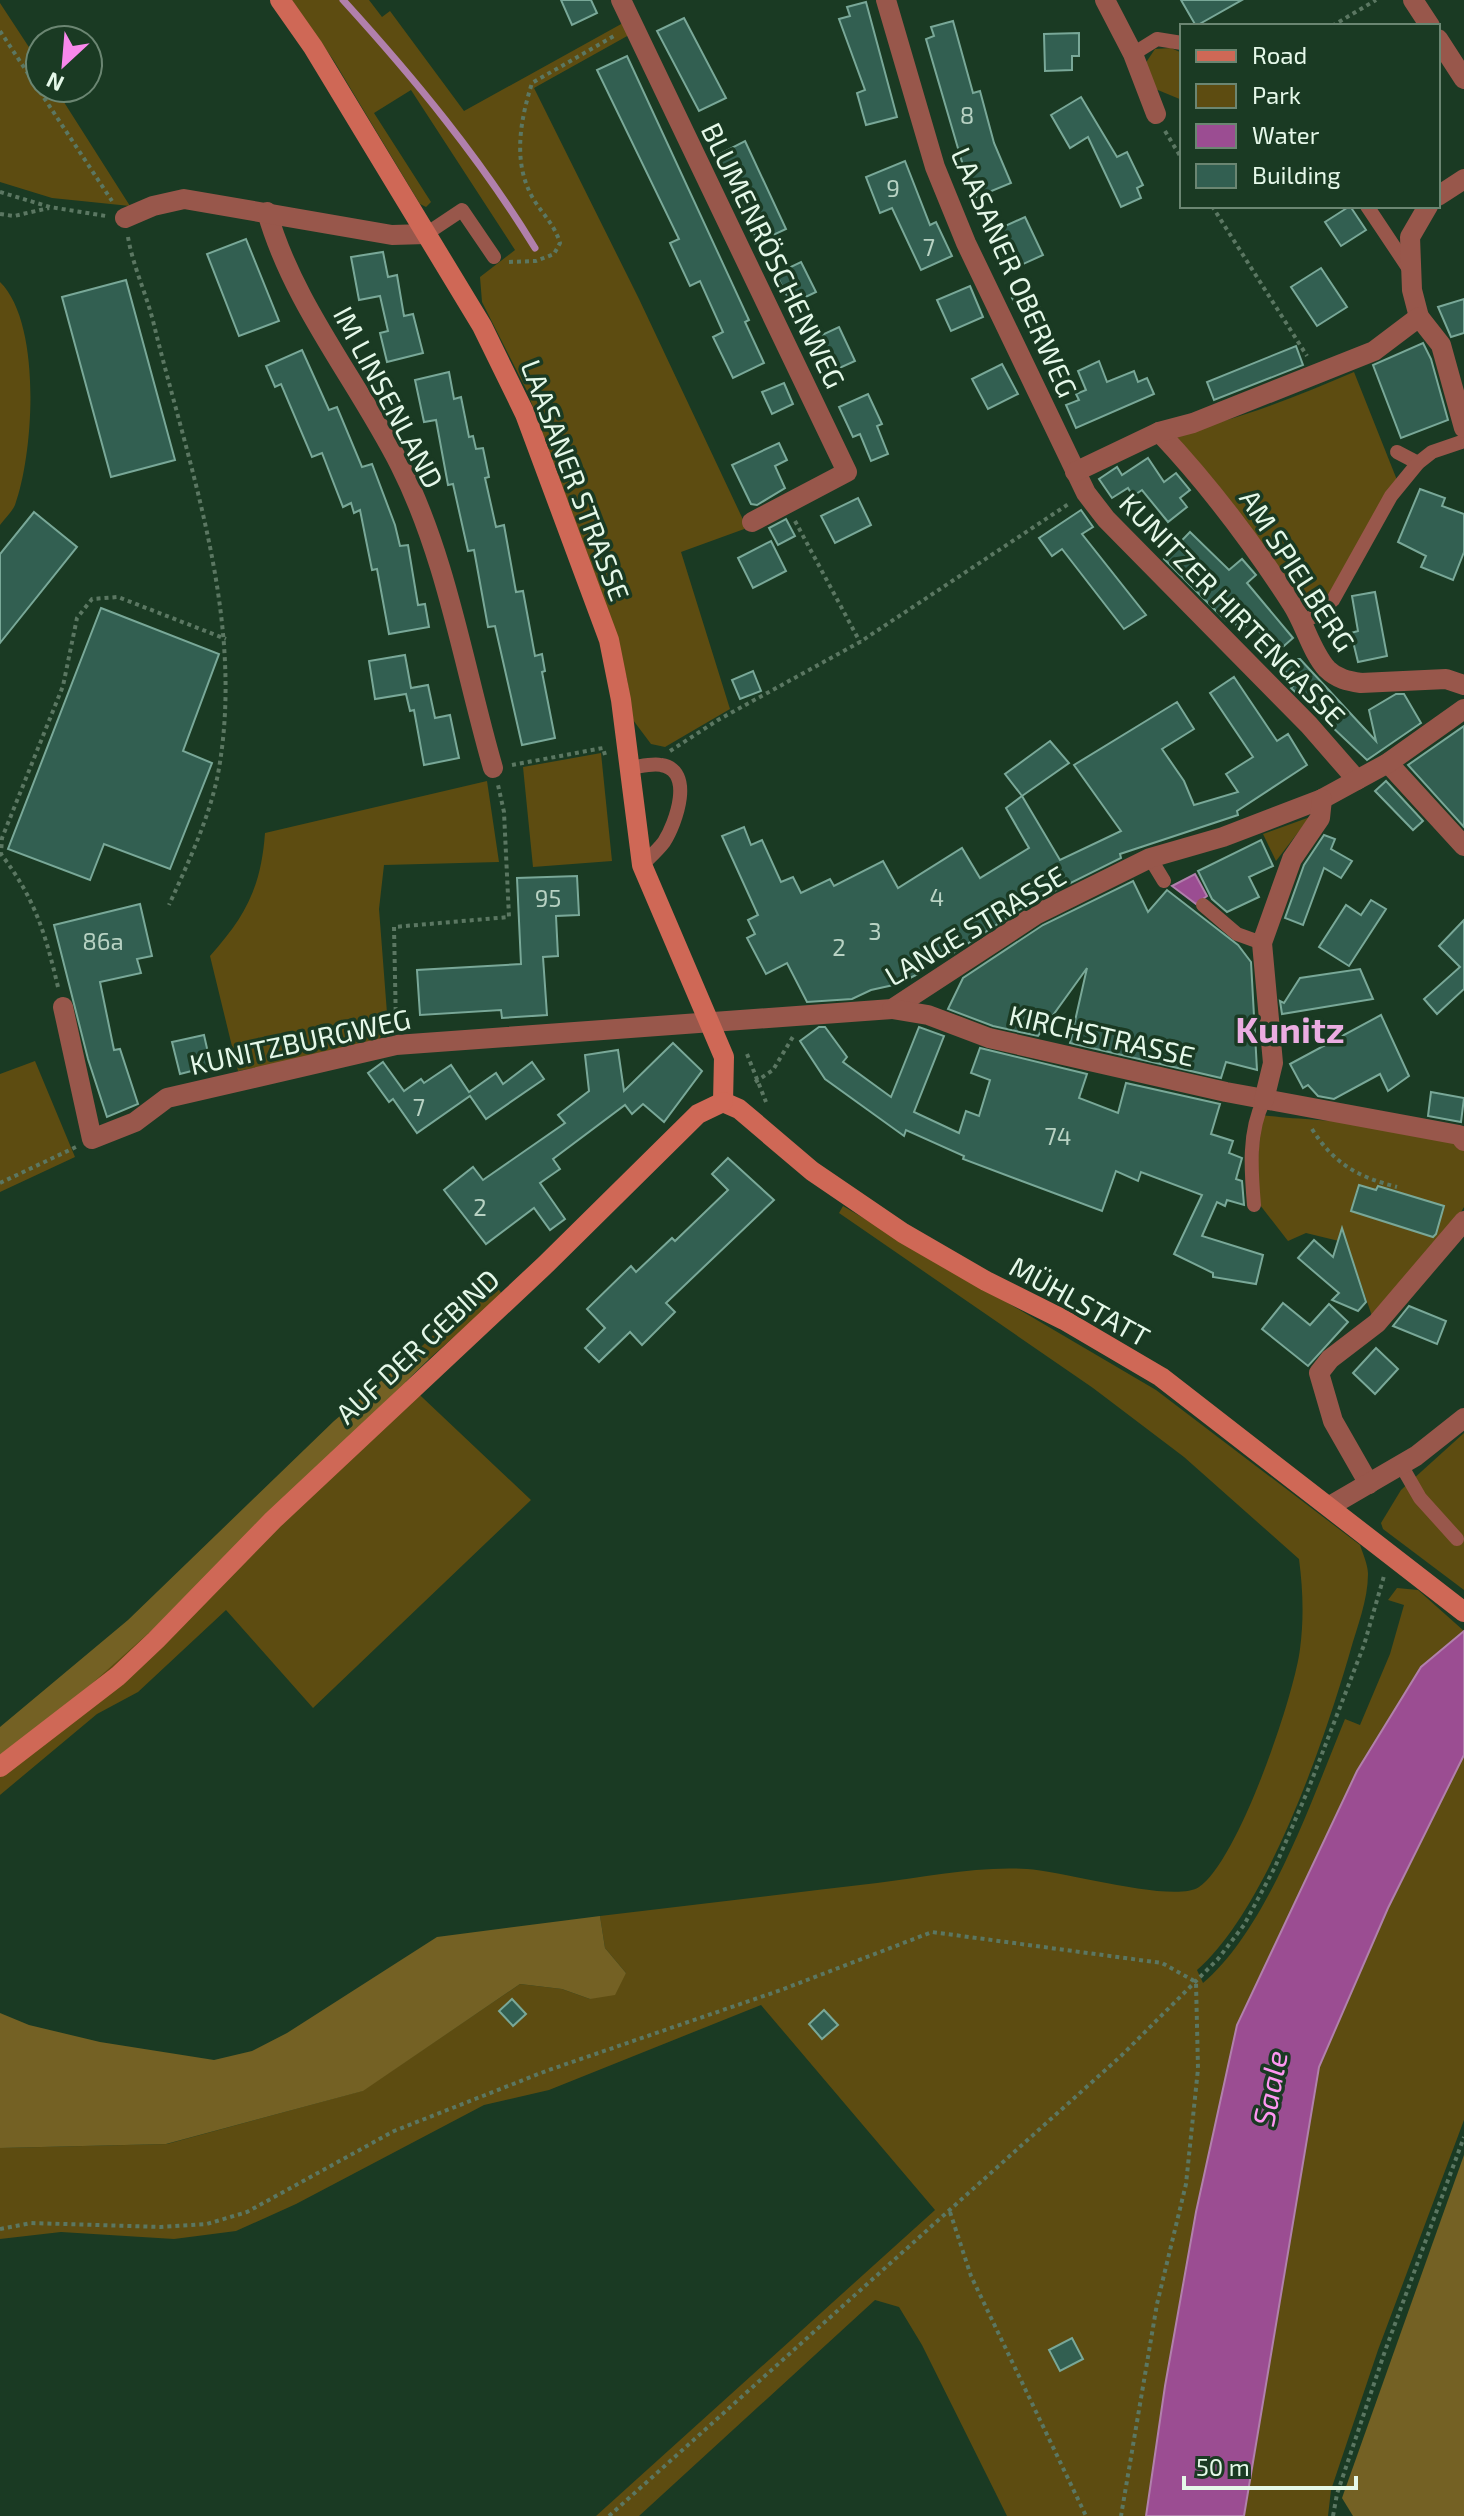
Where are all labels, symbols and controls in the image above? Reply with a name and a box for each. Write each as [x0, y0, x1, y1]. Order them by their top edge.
north arrow [24, 24, 104, 104]
legend [1180, 24, 1440, 208]
text: Road [1252, 40, 1307, 69]
text: N [42, 68, 68, 98]
text: Park [1252, 80, 1301, 109]
house number: 8 [960, 100, 974, 129]
street label: BLUMENRÖSCHENWEG [695, 117, 853, 393]
text: Water [1252, 120, 1320, 149]
street label: LAASANER OBERWEG [945, 142, 1085, 402]
text: Building [1252, 160, 1341, 189]
house number: 9 [886, 173, 900, 202]
house number: 7 [923, 232, 935, 261]
street label: IM LINSENLAND [327, 300, 451, 494]
street label: LAASANER STRASSE [514, 355, 638, 605]
street label: AM SPIELBERG [1233, 483, 1363, 657]
street label: KUNITZER HIRTENGASSE [1113, 486, 1353, 732]
street label: LANGE STRASSE [878, 858, 1072, 992]
house number: 4 [930, 882, 944, 911]
house number: 95 [535, 883, 561, 912]
house number: 3 [868, 916, 882, 945]
house number: 86a [82, 926, 124, 955]
house number: 2 [832, 932, 846, 961]
street label: KIRCHSTRASSE [1006, 997, 1198, 1073]
street label: KUNITZBURGWEG [186, 1001, 414, 1081]
district label: Kunitz [1235, 1007, 1345, 1050]
house number: 7 [413, 1092, 425, 1121]
house number: 74 [1044, 1121, 1072, 1150]
house number: 2 [473, 1192, 487, 1221]
street label: MÜHLSTATT [1004, 1249, 1156, 1353]
street label: AUF DER GEBIND [328, 1262, 506, 1430]
water label: Saale [1244, 2047, 1294, 2129]
scale bar [1184, 2440, 1356, 2490]
text: 50 m [1196, 2452, 1250, 2481]

